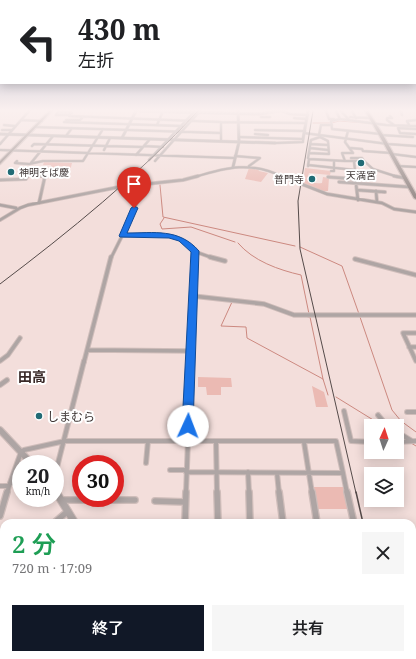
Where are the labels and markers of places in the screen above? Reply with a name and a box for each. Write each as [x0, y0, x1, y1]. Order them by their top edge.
marker: 天満宮 [356, 158, 366, 168]
place label: 神明そば慶 [19, 165, 69, 179]
marker: 神明そば慶 [6, 167, 16, 177]
pin [117, 167, 151, 208]
place label: 天満宮 [346, 168, 376, 182]
place label: 普門寺 [274, 172, 304, 186]
marker: 普門寺 [307, 174, 317, 184]
place label: しまむら [47, 408, 95, 425]
marker: しまむら [34, 411, 44, 421]

